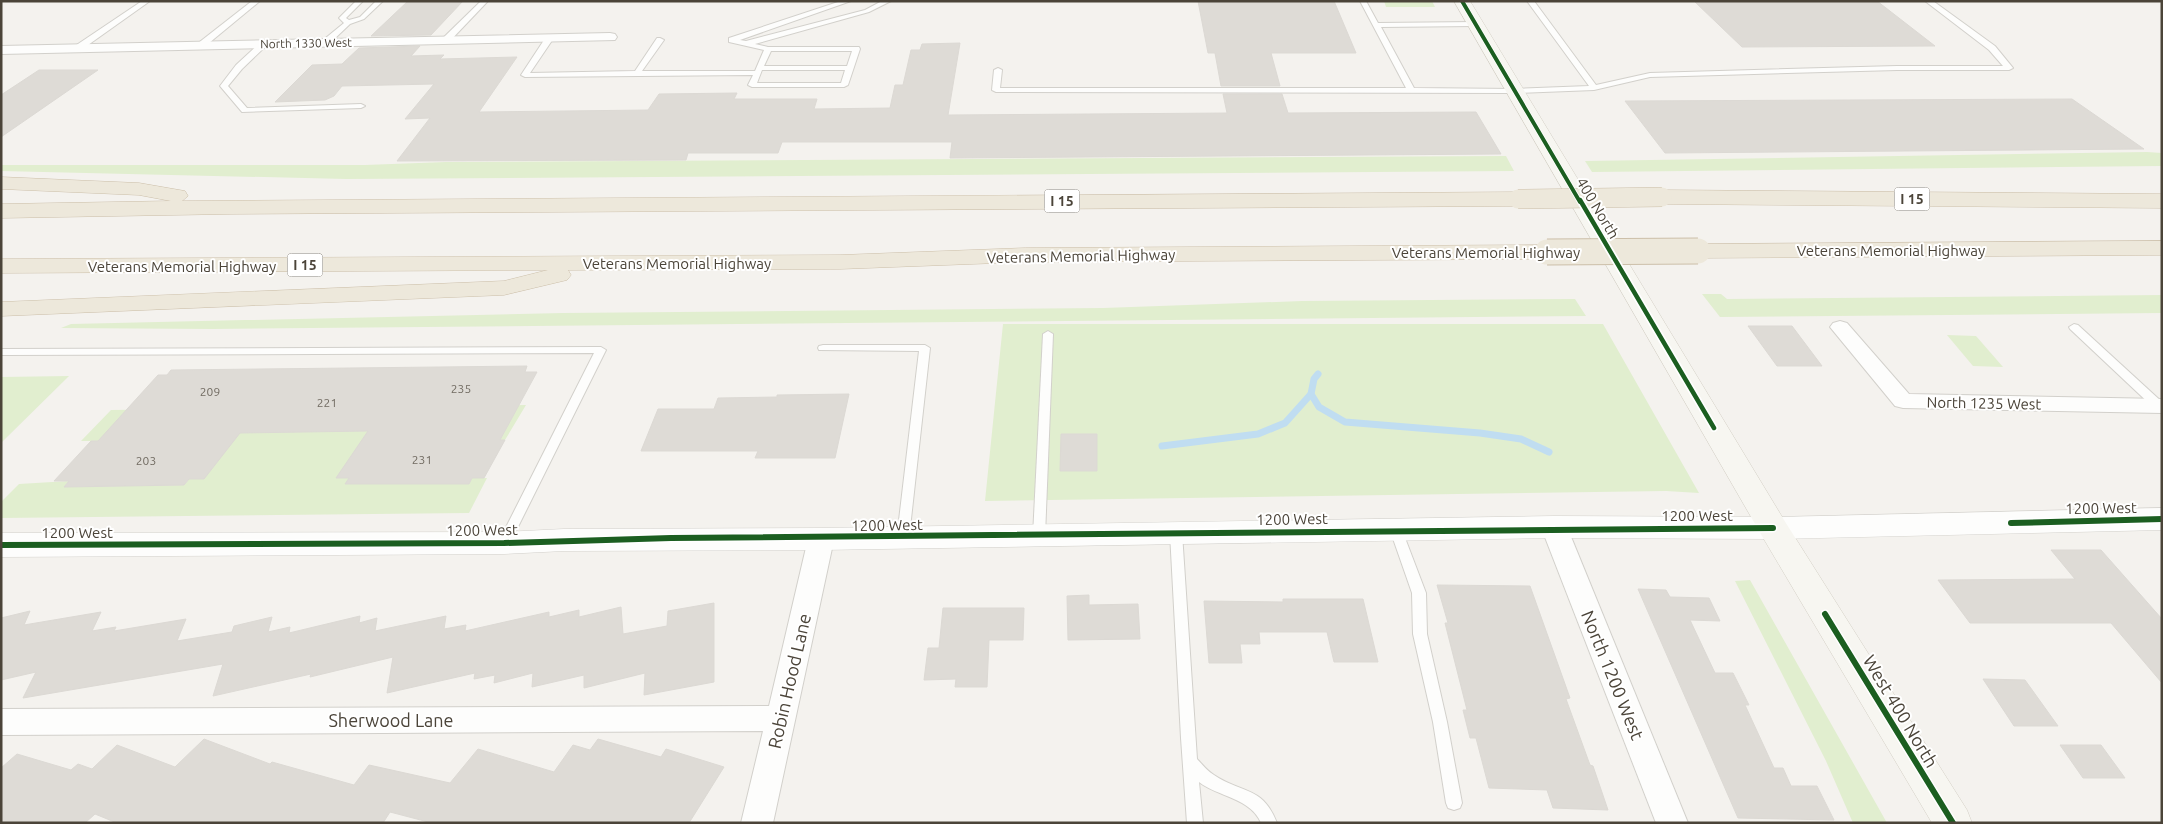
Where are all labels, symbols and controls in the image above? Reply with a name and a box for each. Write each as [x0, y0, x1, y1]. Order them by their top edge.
street label: North 1330 West [260, 36, 352, 50]
street label: 400 North [1573, 174, 1623, 242]
road number: I 15 [1894, 188, 1930, 210]
road number: I 15 [1044, 190, 1080, 212]
street label: Veterans Memorial Highway [1797, 242, 1985, 259]
street label: Veterans Memorial Highway [1392, 244, 1580, 261]
street label: Veterans Memorial Highway [987, 246, 1175, 266]
road number: I 15 [288, 254, 322, 276]
street label: Veterans Memorial Highway [583, 255, 771, 272]
street label: Veterans Memorial Highway [88, 258, 276, 275]
house number: 235 [451, 382, 471, 395]
house number: 209 [200, 385, 220, 398]
street label: North 1235 West [1927, 394, 2042, 413]
house number: 221 [317, 396, 337, 409]
house number: 231 [412, 453, 432, 466]
house number: 203 [136, 454, 156, 467]
street label: 1200 West [2065, 499, 2137, 517]
street label: 1200 West [1661, 507, 1733, 524]
street label: 1200 West [1256, 510, 1328, 528]
street label: 1200 West [851, 516, 923, 534]
street label: 1200 West [446, 521, 518, 539]
street label: 1200 West [41, 524, 113, 541]
street label: North 1200 West [1578, 607, 1648, 743]
street label: Robin Hood Lane [764, 612, 814, 750]
street label: West 400 North [1860, 651, 1942, 771]
street label: Sherwood Lane [328, 710, 454, 730]

